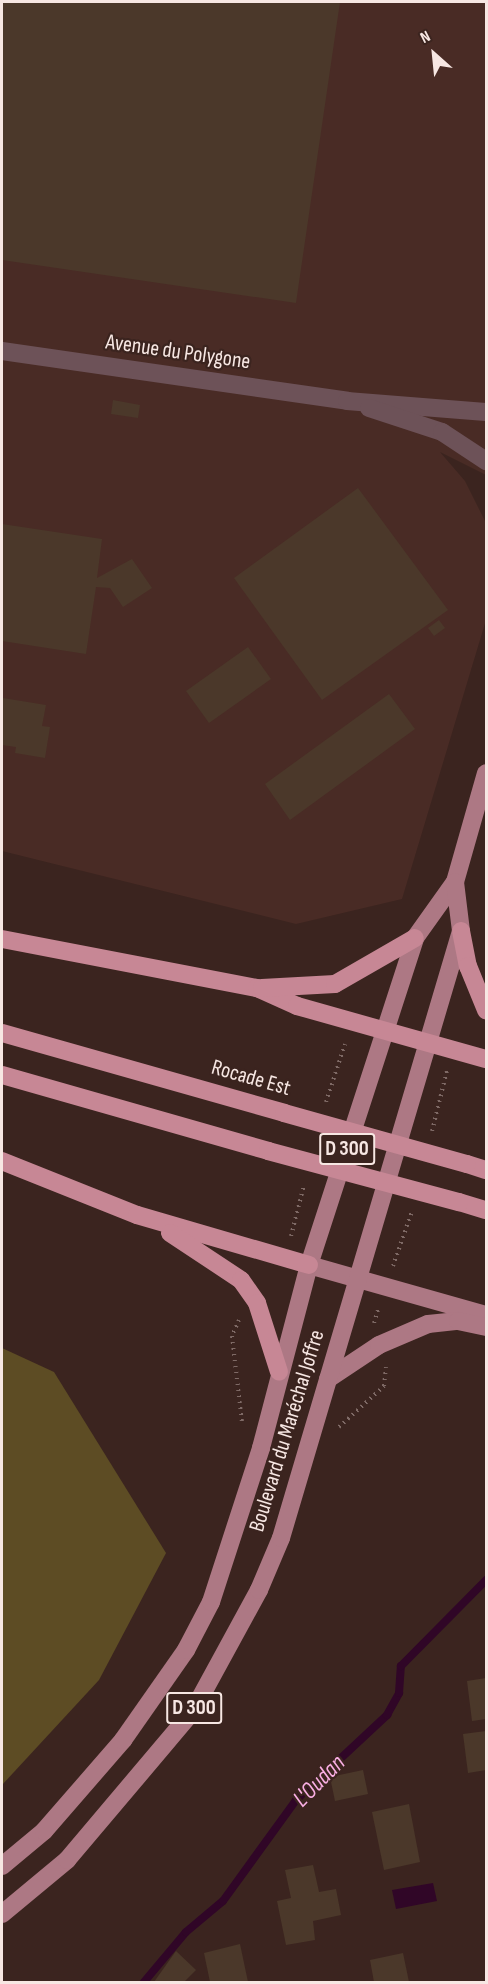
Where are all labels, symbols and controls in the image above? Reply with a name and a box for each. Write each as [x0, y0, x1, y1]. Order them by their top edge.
north arrow [404, 24, 464, 84]
text: N [417, 27, 434, 48]
street label: Avenue du Polygone [104, 329, 252, 375]
street label: Rocade Est [208, 1054, 294, 1102]
road number: D 300 [318, 1131, 376, 1167]
street label: Boulevard du Maréchal Joffre [244, 1327, 330, 1535]
road number: D 300 [166, 1690, 222, 1726]
water label: L'Oudan [287, 1749, 351, 1813]

